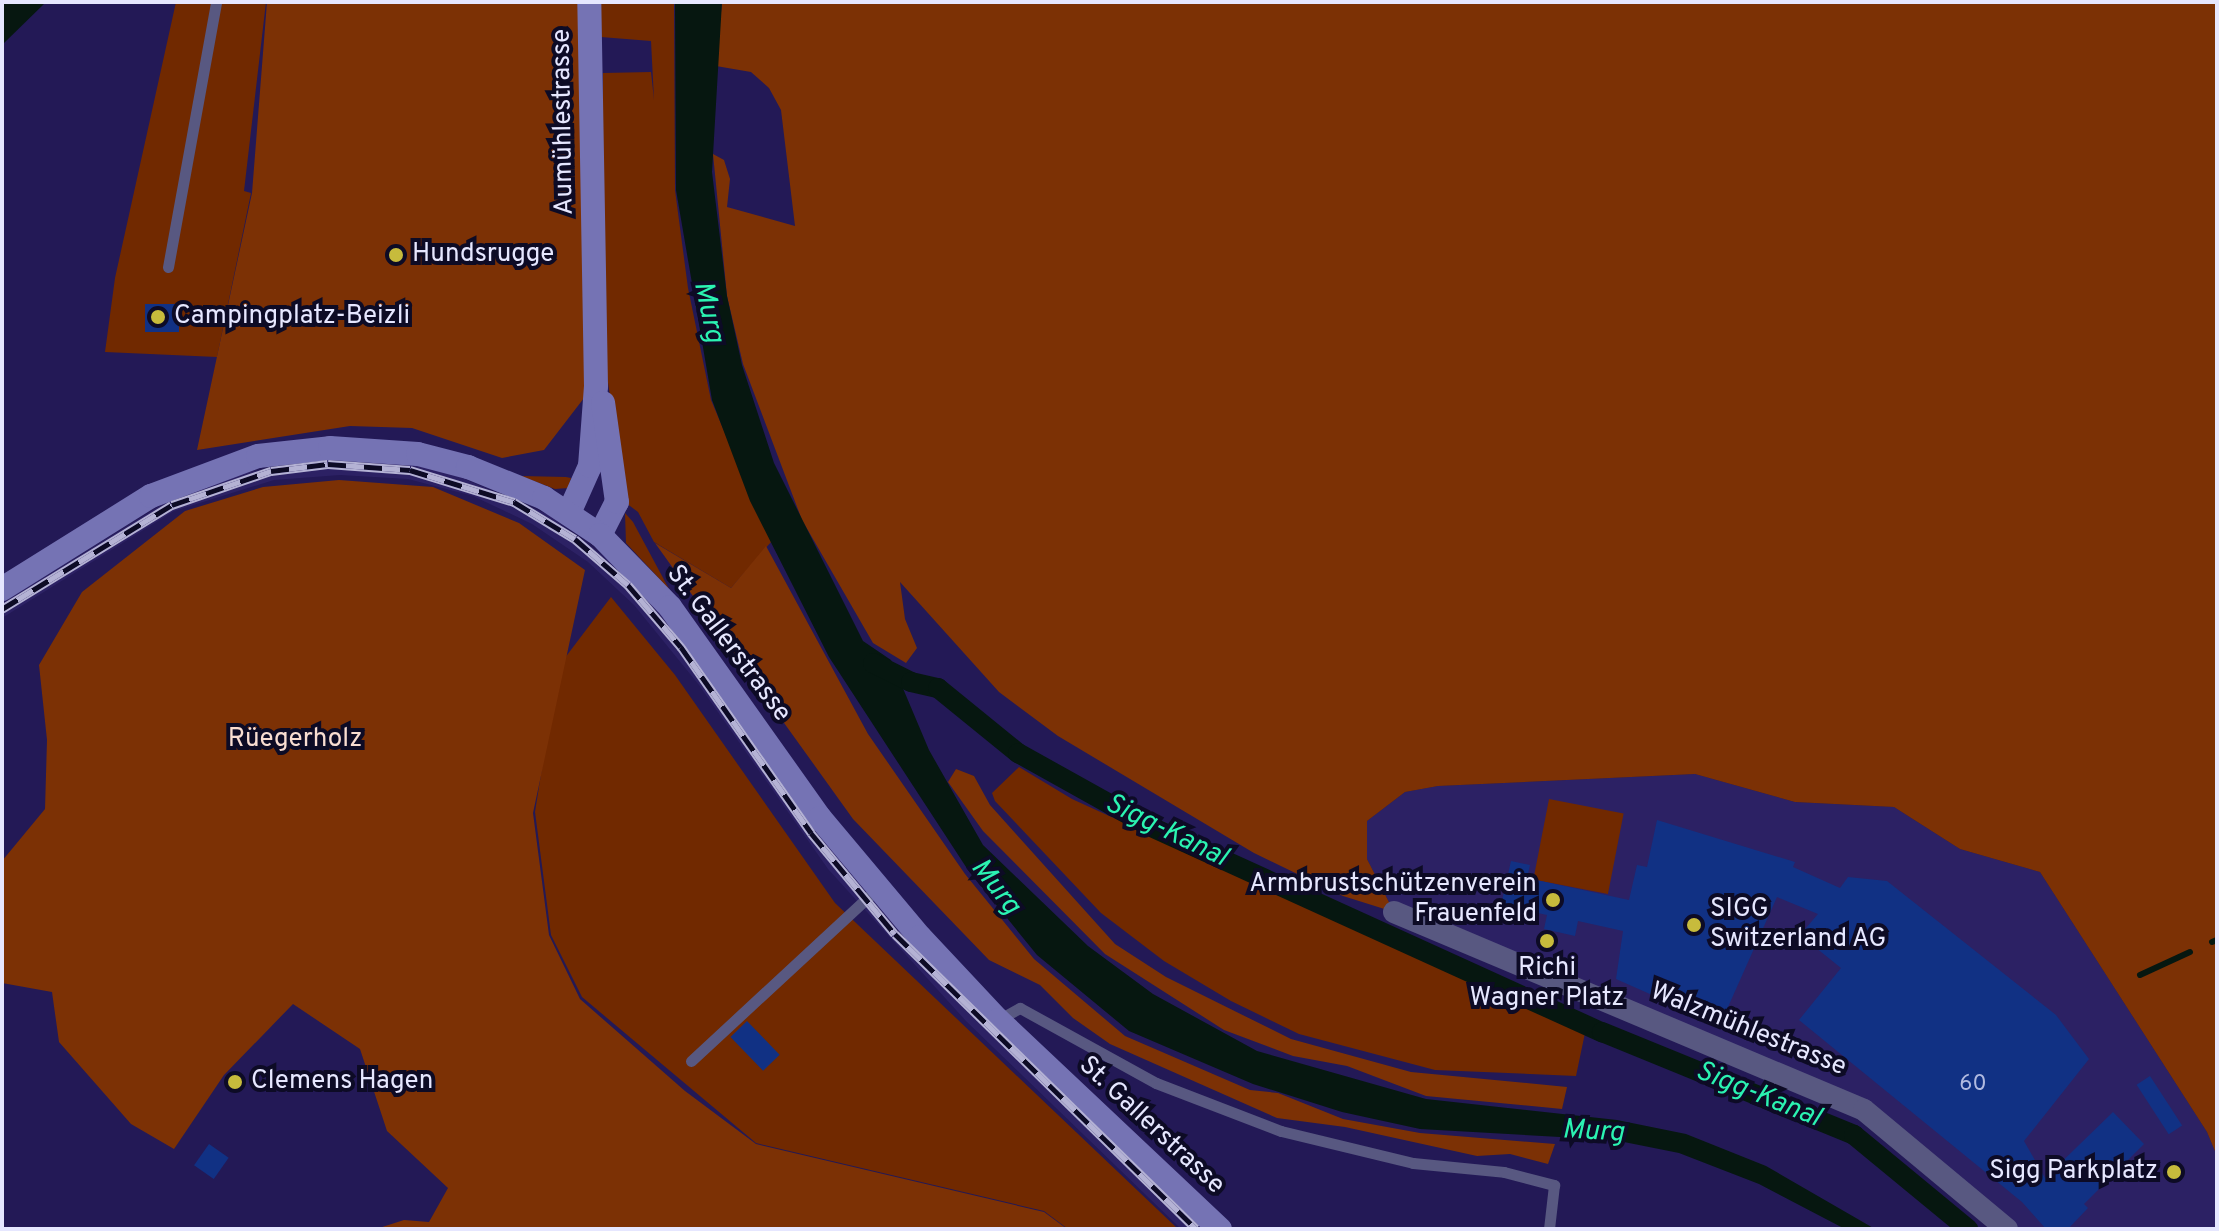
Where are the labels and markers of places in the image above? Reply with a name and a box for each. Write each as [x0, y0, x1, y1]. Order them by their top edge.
place label: Hundsrugge [412, 239, 554, 271]
marker: Hundsrugge [387, 246, 405, 264]
place label: Campingplatz-Beizli [174, 301, 410, 333]
marker: Campingplatz-Beizli [149, 308, 167, 326]
place label: Armbrustschützenverein Frauenfeld [1249, 869, 1537, 930]
marker: Armbrustschützenverein Frauenfeld [1544, 891, 1562, 909]
place label: SIGG Switzerland AG [1710, 894, 1888, 956]
marker: SIGG Switzerland AG [1685, 916, 1703, 934]
marker: Richi Wagner Platz [1538, 932, 1556, 950]
place label: Richi Wagner Platz [1470, 953, 1624, 1014]
place label: Clemens Hagen [251, 1066, 433, 1098]
marker: Clemens Hagen [226, 1073, 244, 1091]
place label: Sigg Parkplatz [1989, 1156, 2158, 1188]
marker: Sigg Parkplatz [2165, 1163, 2183, 1181]

